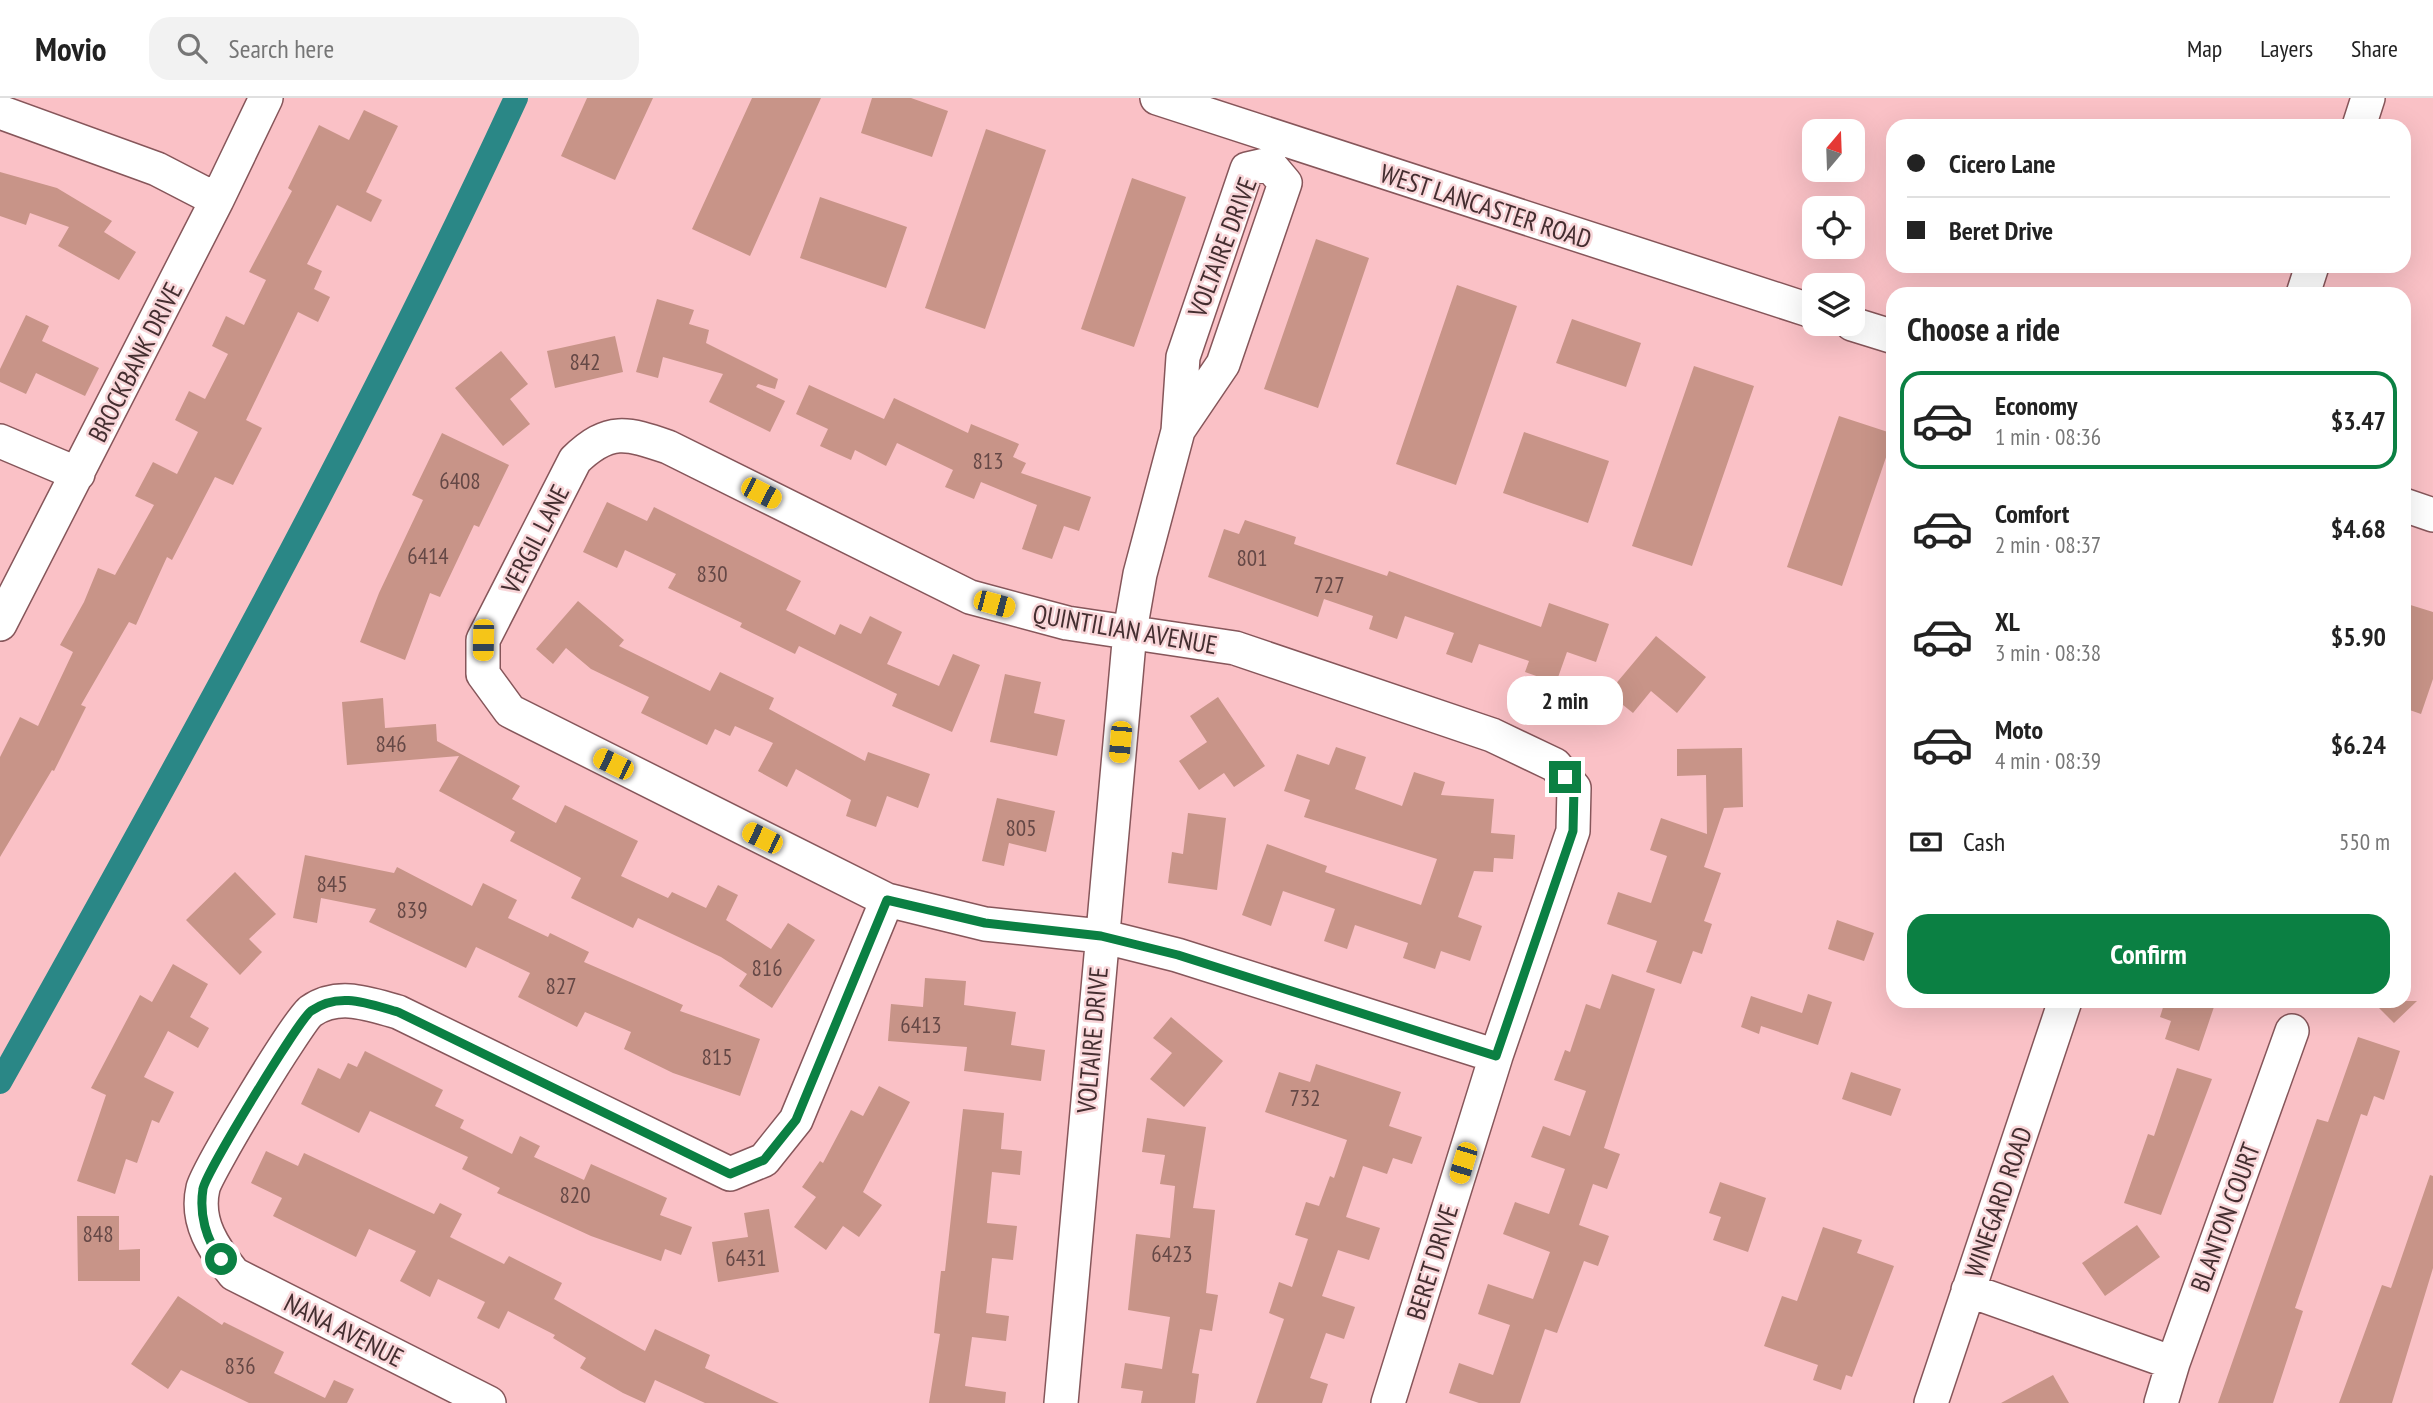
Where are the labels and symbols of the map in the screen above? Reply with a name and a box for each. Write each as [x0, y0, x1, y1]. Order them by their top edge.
north arrow [1802, 119, 1866, 182]
street label: WEST LANCASTER ROAD [1376, 156, 1596, 256]
street label: VOLTAIRE DRIVE [1180, 172, 1264, 322]
street label: BROCKBANK DRIVE [81, 277, 189, 447]
house number: 842 [569, 347, 601, 376]
house number: 813 [972, 446, 1004, 475]
house number: 6408 [439, 466, 481, 495]
car [738, 474, 785, 512]
street label: VERGIL LANE [493, 479, 576, 600]
house number: 6414 [407, 541, 449, 570]
house number: 801 [1236, 543, 1268, 572]
house number: 830 [696, 559, 728, 588]
house number: 727 [1313, 570, 1345, 599]
car [971, 588, 1018, 620]
street label: QUINTILIAN AVENUE [1030, 597, 1220, 661]
car [473, 619, 494, 661]
callout: 2 min [1507, 676, 1623, 724]
car [1108, 720, 1133, 764]
house number: 846 [375, 729, 407, 758]
car [590, 745, 637, 783]
route end [1549, 761, 1581, 793]
house number: 805 [1005, 813, 1037, 842]
car [739, 819, 786, 857]
house number: 845 [316, 869, 348, 898]
house number: 839 [396, 895, 428, 924]
house number: 816 [751, 953, 783, 982]
street label: VOLTAIRE DRIVE [1069, 965, 1115, 1116]
house number: 827 [545, 971, 577, 1000]
house number: 6413 [900, 1010, 942, 1039]
house number: 815 [701, 1042, 733, 1071]
house number: 732 [1289, 1083, 1321, 1112]
street label: WINEGARD ROAD [1957, 1122, 2039, 1282]
street label: BLANTON COURT [2183, 1138, 2267, 1296]
car [1447, 1140, 1480, 1186]
house number: 820 [559, 1180, 591, 1209]
street label: BERET DRIVE [1399, 1200, 1465, 1324]
house number: 848 [82, 1219, 114, 1248]
house number: 6423 [1151, 1239, 1193, 1268]
route start [205, 1243, 237, 1275]
house number: 6431 [725, 1243, 767, 1272]
street label: NANA AVENUE [279, 1286, 409, 1374]
house number: 836 [224, 1351, 256, 1380]

